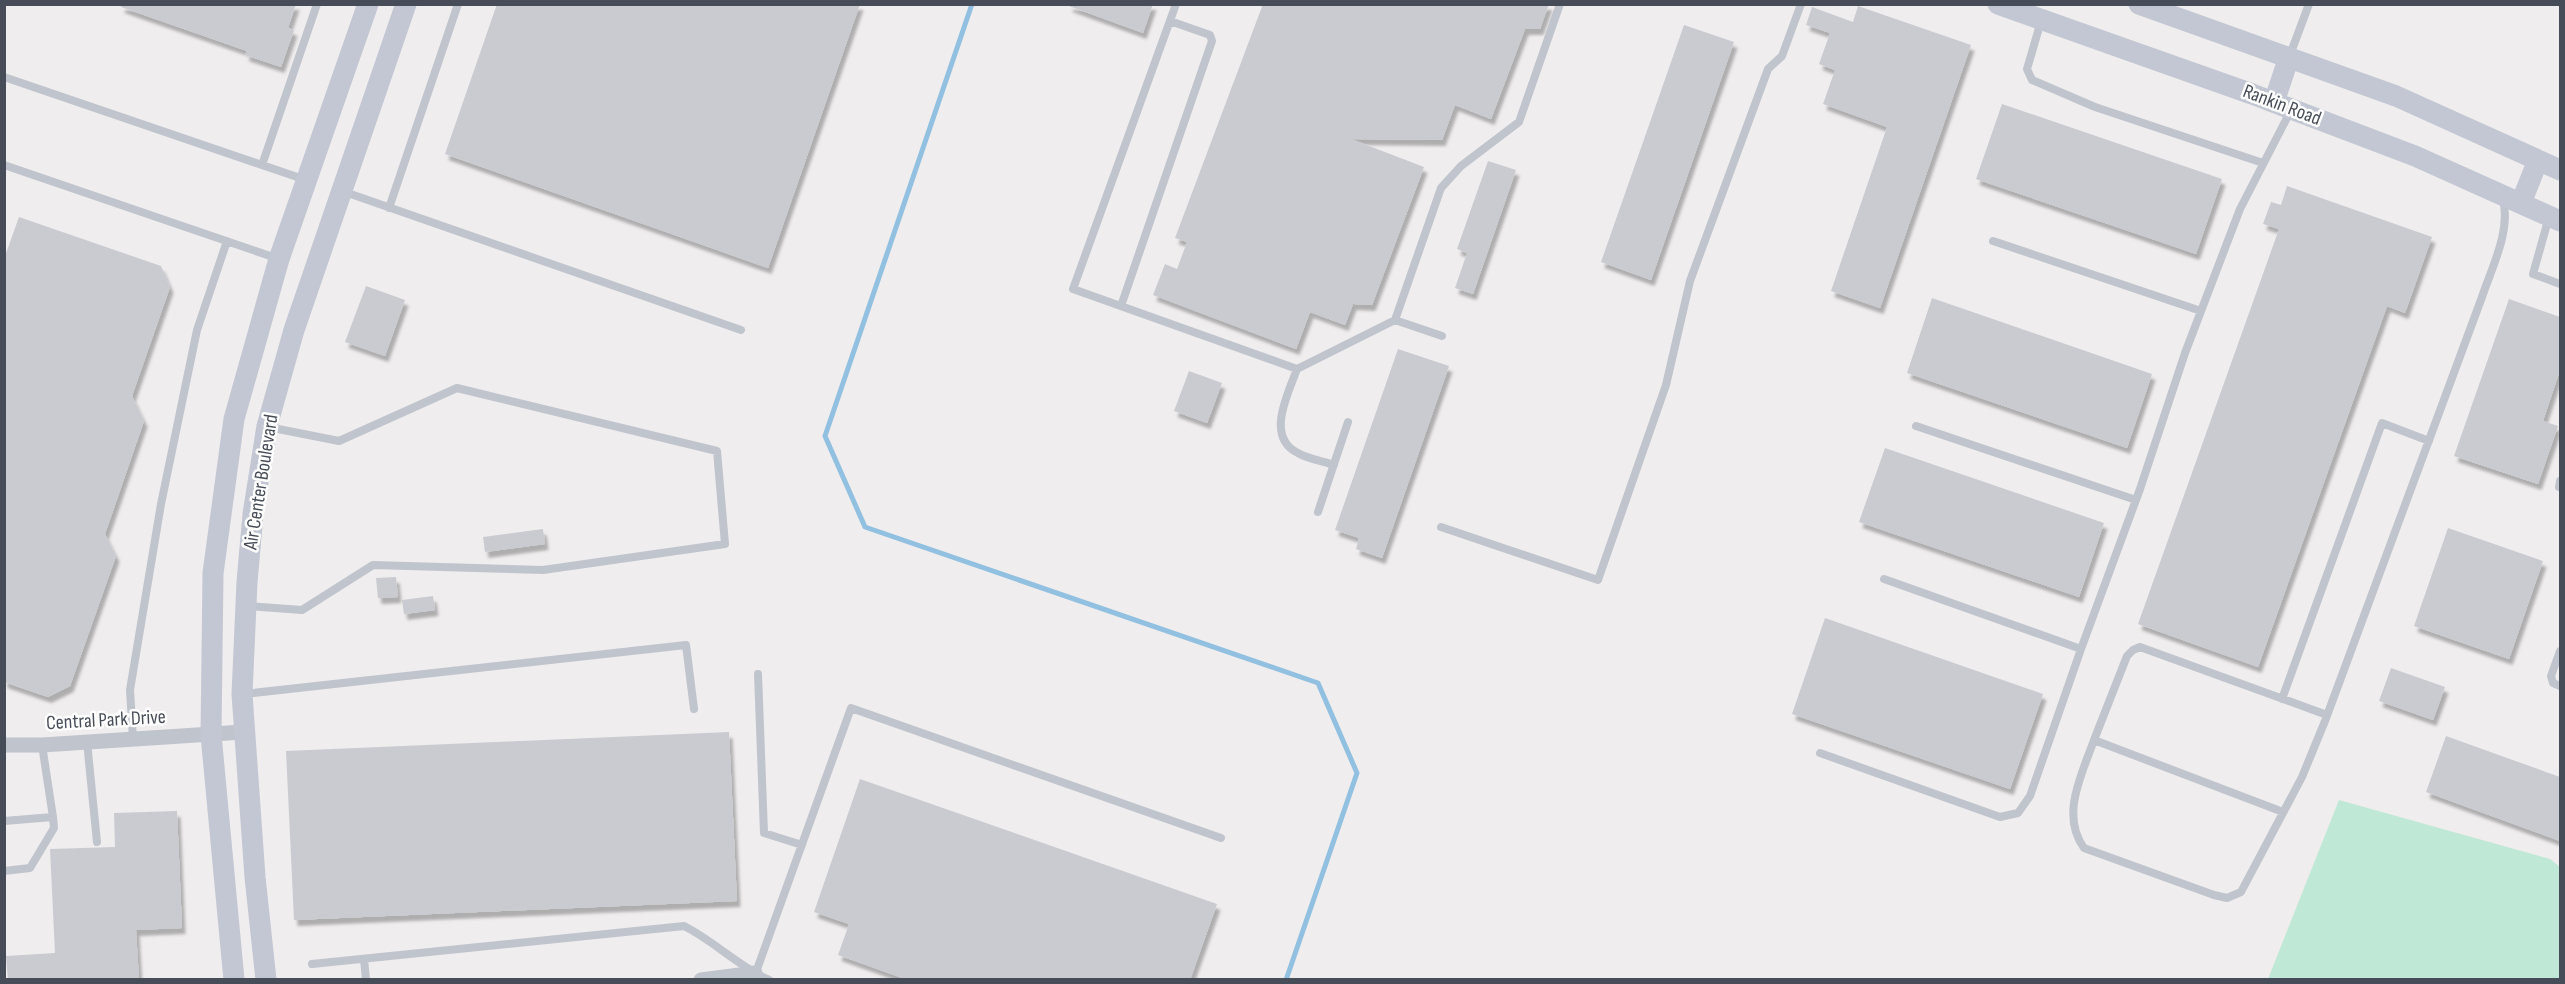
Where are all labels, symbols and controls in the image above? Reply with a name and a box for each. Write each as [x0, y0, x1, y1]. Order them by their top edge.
street label: Rankin Road [2240, 79, 2324, 131]
street label: Air Center Boulevard [238, 413, 284, 552]
street label: Central Park Drive [46, 705, 166, 735]

